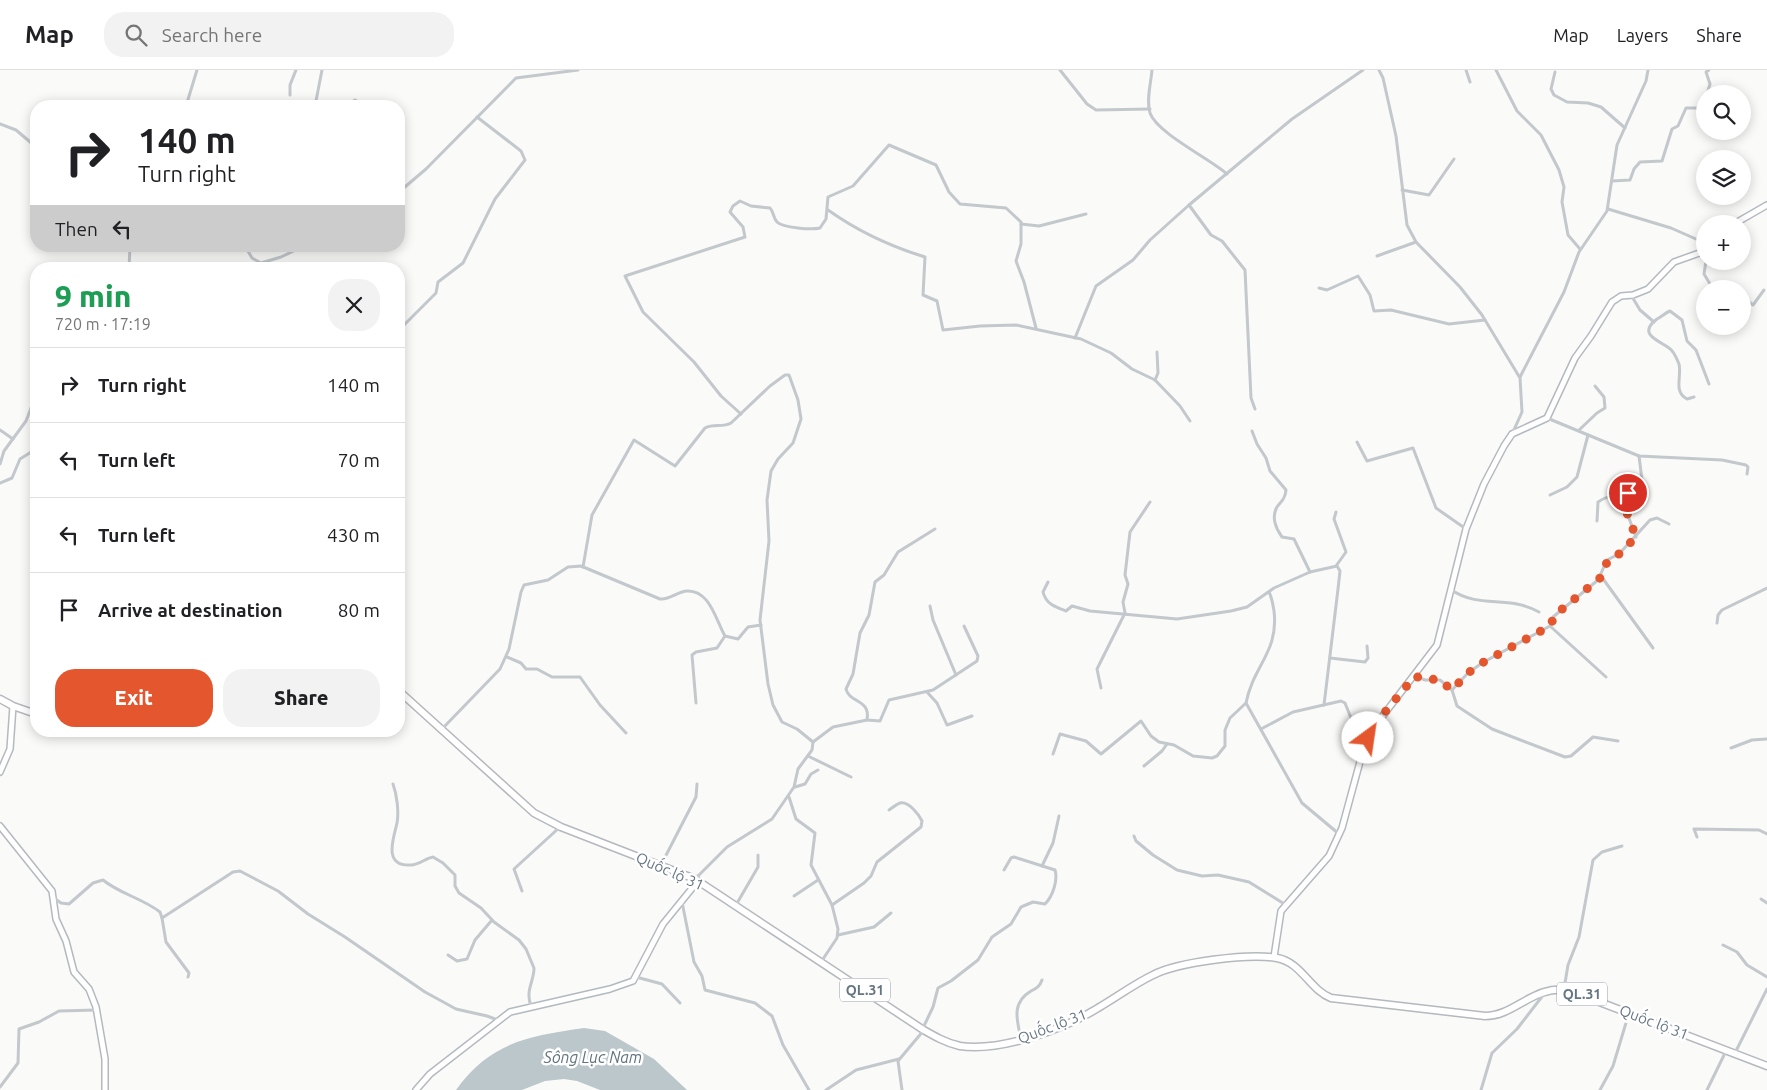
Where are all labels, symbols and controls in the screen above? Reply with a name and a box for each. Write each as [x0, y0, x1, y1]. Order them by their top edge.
search box [104, 12, 454, 57]
text: Map [25, 21, 74, 48]
icon: search [122, 21, 150, 49]
text: Search here [162, 24, 262, 46]
text: Map [1553, 25, 1589, 45]
text: Layers [1617, 25, 1668, 45]
text: Share [1696, 25, 1742, 45]
map controls [1696, 85, 1751, 335]
button: search [1696, 85, 1751, 140]
icon: right [55, 120, 120, 185]
text: 140 m [138, 120, 236, 160]
button: layers [1696, 150, 1751, 205]
text: Turn right [138, 161, 236, 186]
icon: left [108, 215, 136, 243]
button: + [1696, 215, 1751, 270]
text: Then [55, 218, 98, 240]
text: 9 min [55, 279, 131, 313]
button: close [328, 279, 380, 331]
button: − [1696, 280, 1751, 335]
text: 720 m · 17:19 [55, 315, 151, 333]
icon: right [55, 371, 83, 399]
text: Turn right [98, 374, 186, 396]
text: 140 m [327, 374, 380, 396]
icon: left [55, 446, 83, 474]
text: Turn left [98, 449, 176, 471]
text: 70 m [338, 449, 380, 471]
pin [1607, 472, 1649, 514]
icon: arrive [1614, 479, 1642, 507]
icon: left [55, 521, 83, 549]
text: Turn left [98, 524, 176, 546]
text: 430 m [327, 524, 380, 546]
icon: arrive [55, 596, 83, 624]
text: Arrive at destination [98, 599, 283, 621]
text: 80 m [338, 599, 380, 621]
button: Exit [55, 669, 213, 727]
button: Share [223, 669, 380, 727]
position arrow [1341, 711, 1393, 763]
street label: Quốc lộ 31 [633, 847, 707, 893]
road number: QL.31 [840, 978, 890, 1002]
road number: QL.31 [1557, 982, 1607, 1006]
street label: Quốc lộ 31 [1617, 1000, 1691, 1043]
street label: Quốc lộ 31 [1015, 1004, 1089, 1047]
water label: Sông Lục Nam [543, 1048, 642, 1066]

